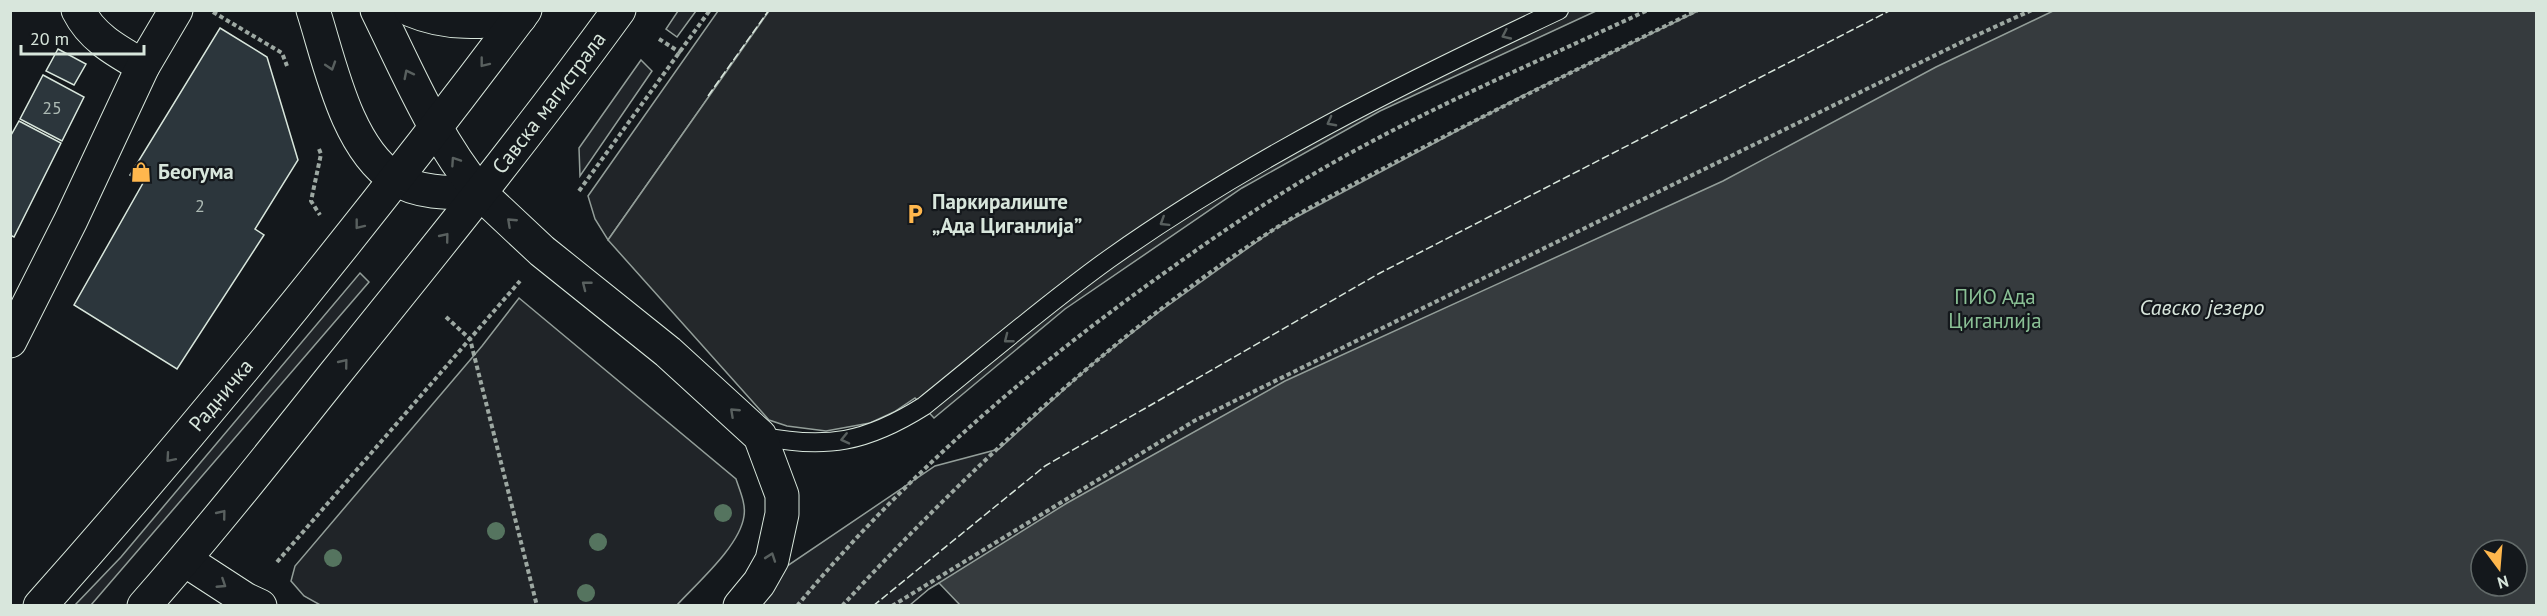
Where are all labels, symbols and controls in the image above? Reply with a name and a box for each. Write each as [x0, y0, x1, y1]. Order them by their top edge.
scale bar [21, 18, 144, 56]
street label: Савска магистрала [486, 26, 612, 179]
text: 20 m [30, 27, 69, 50]
one-way arrow [1501, 28, 1512, 40]
one-way arrow [480, 56, 491, 67]
one-way arrow [324, 60, 336, 71]
one-way arrow [404, 70, 415, 81]
house number: 25 [42, 96, 62, 119]
one-way arrow [1327, 114, 1338, 126]
one-way arrow [451, 157, 462, 168]
place label: Беогума [158, 158, 234, 185]
shop icon: Беогума [129, 160, 153, 184]
place label: Паркиралиште „Ада Циганлија” [932, 188, 1082, 239]
house number: 2 [195, 194, 205, 217]
parking icon: Паркиралиште „Ада Циганлија” [903, 202, 927, 226]
one-way arrow [1160, 215, 1170, 227]
one-way arrow [355, 218, 366, 229]
one-way arrow [507, 218, 518, 229]
one-way arrow [437, 233, 448, 244]
one-way arrow [582, 282, 593, 293]
park label: ПИО Ада Циганлија [1948, 283, 2042, 334]
water label: Савско језеро [2140, 293, 2264, 321]
one-way arrow [1004, 332, 1015, 343]
street label: Радничка [183, 353, 259, 437]
one-way arrow [337, 359, 348, 370]
one-way arrow [731, 408, 742, 419]
one-way arrow [840, 432, 850, 445]
one-way arrow [166, 451, 177, 462]
one-way arrow [214, 510, 225, 521]
north arrow [2469, 538, 2529, 598]
one-way arrow [764, 553, 777, 563]
text: N [2495, 571, 2511, 593]
one-way arrow [215, 577, 226, 588]

